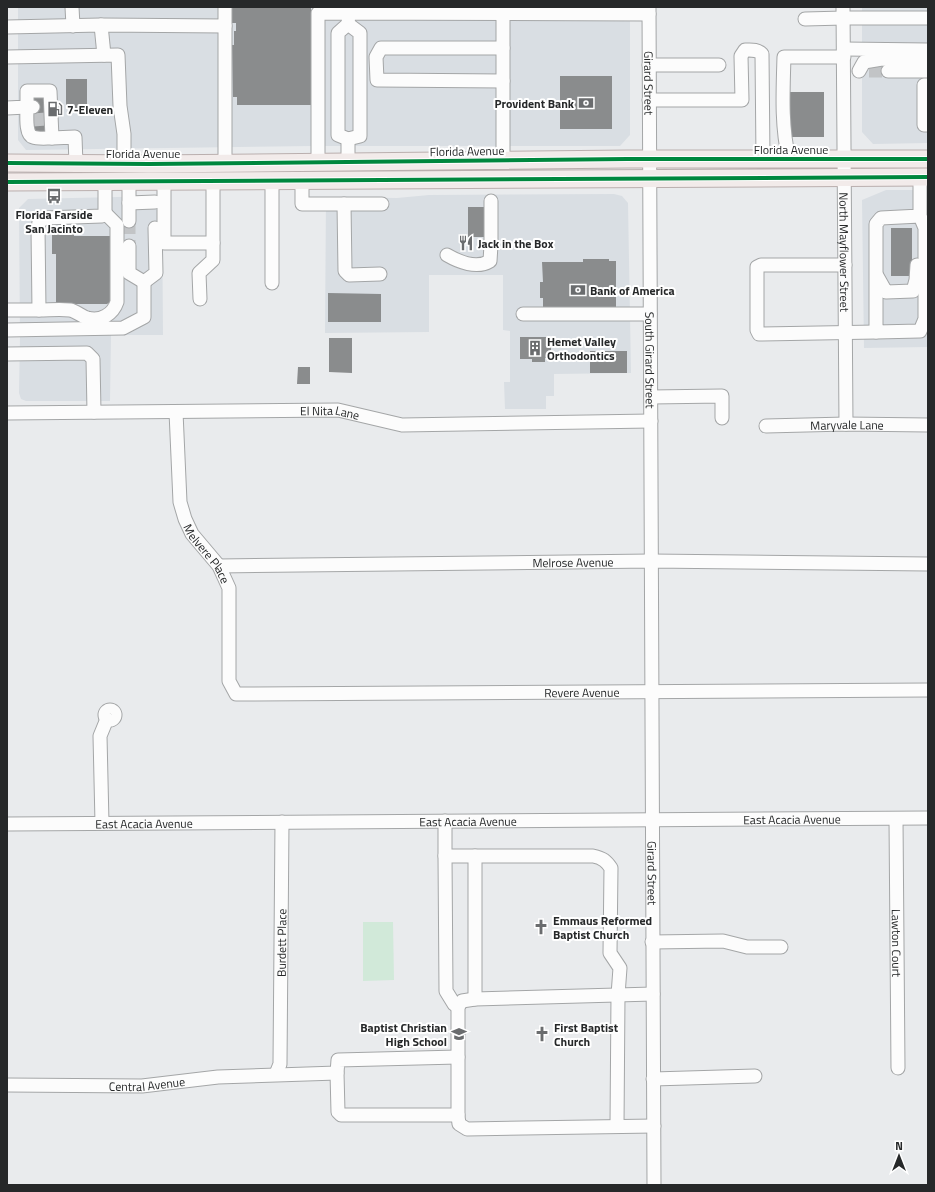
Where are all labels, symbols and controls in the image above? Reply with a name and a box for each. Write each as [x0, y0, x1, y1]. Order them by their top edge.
street label: Girard Street [640, 51, 659, 116]
place label: Provident Bank [494, 94, 575, 113]
bank icon: Provident Bank [577, 94, 595, 112]
fuel station icon: 7-Eleven [46, 100, 64, 118]
place label: 7-Eleven [67, 100, 113, 119]
street label: Florida Avenue [754, 140, 828, 159]
street label: Florida Avenue [429, 141, 505, 161]
street label: Florida Avenue [106, 144, 180, 163]
bus stop icon: Florida Farside San Jacinto [45, 187, 63, 205]
street label: North Mayflower Street [835, 192, 855, 313]
place label: Florida Farside San Jacinto [15, 205, 93, 238]
restaurant icon: Jack in the Box [457, 234, 475, 252]
place label: Jack in the Box [478, 234, 554, 253]
bank icon: Bank of America [569, 281, 587, 299]
place label: Bank of America [590, 281, 675, 300]
street label: South Girard Street [641, 312, 660, 409]
place label: Hemet Valley Orthodontics [547, 332, 616, 365]
building icon: Hemet Valley Orthodontics [526, 339, 544, 357]
street label: El Nita Lane [300, 400, 362, 424]
street label: Maryvale Lane [810, 414, 884, 434]
street label: Melvere Place [179, 520, 235, 586]
street label: Melrose Avenue [532, 552, 614, 572]
street label: Revere Avenue [544, 682, 620, 702]
street label: East Acacia Avenue [743, 809, 841, 829]
street label: East Acacia Avenue [419, 811, 517, 831]
street label: East Acacia Avenue [95, 813, 193, 833]
street label: Girard Street [643, 841, 662, 906]
street label: Burdett Place [271, 908, 291, 977]
street label: Lawton Court [887, 909, 907, 978]
place label: Emmaus Reformed Baptist Church [553, 911, 652, 944]
church icon: Emmaus Reformed Baptist Church [532, 918, 550, 936]
place label: Baptist Christian High School [360, 1018, 447, 1051]
place label: First Baptist Church [554, 1018, 619, 1051]
school or university icon: Baptist Christian High School [450, 1025, 468, 1043]
church icon: First Baptist Church [533, 1025, 551, 1043]
street label: Central Avenue [109, 1071, 186, 1096]
north arrow [879, 1136, 919, 1176]
text: N [895, 1138, 903, 1154]

